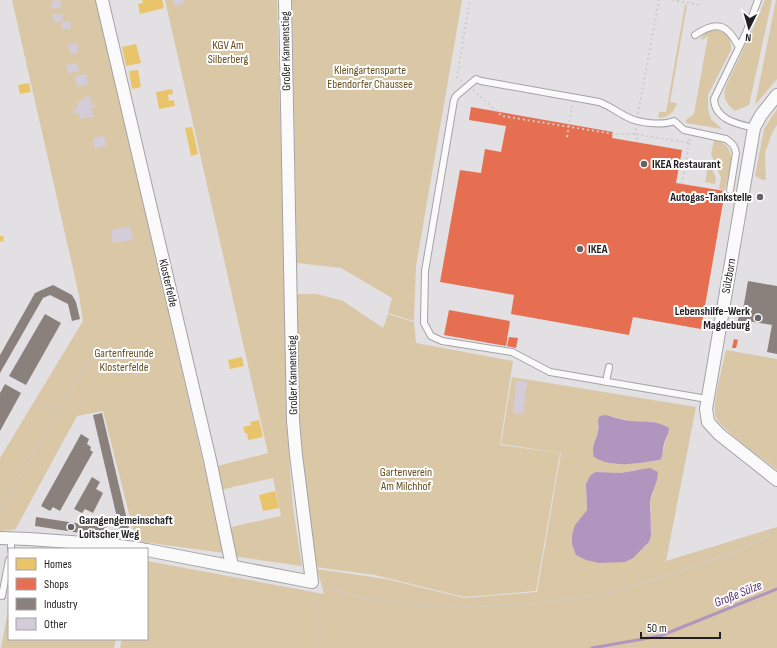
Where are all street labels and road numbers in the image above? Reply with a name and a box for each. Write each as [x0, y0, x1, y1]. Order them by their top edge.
street label: Großer Kannenstieg [278, 11, 294, 91]
street label: Klosterfelde [155, 257, 181, 309]
street label: Sülzborn [719, 257, 739, 295]
street label: Großer Kannenstieg [285, 335, 301, 415]

